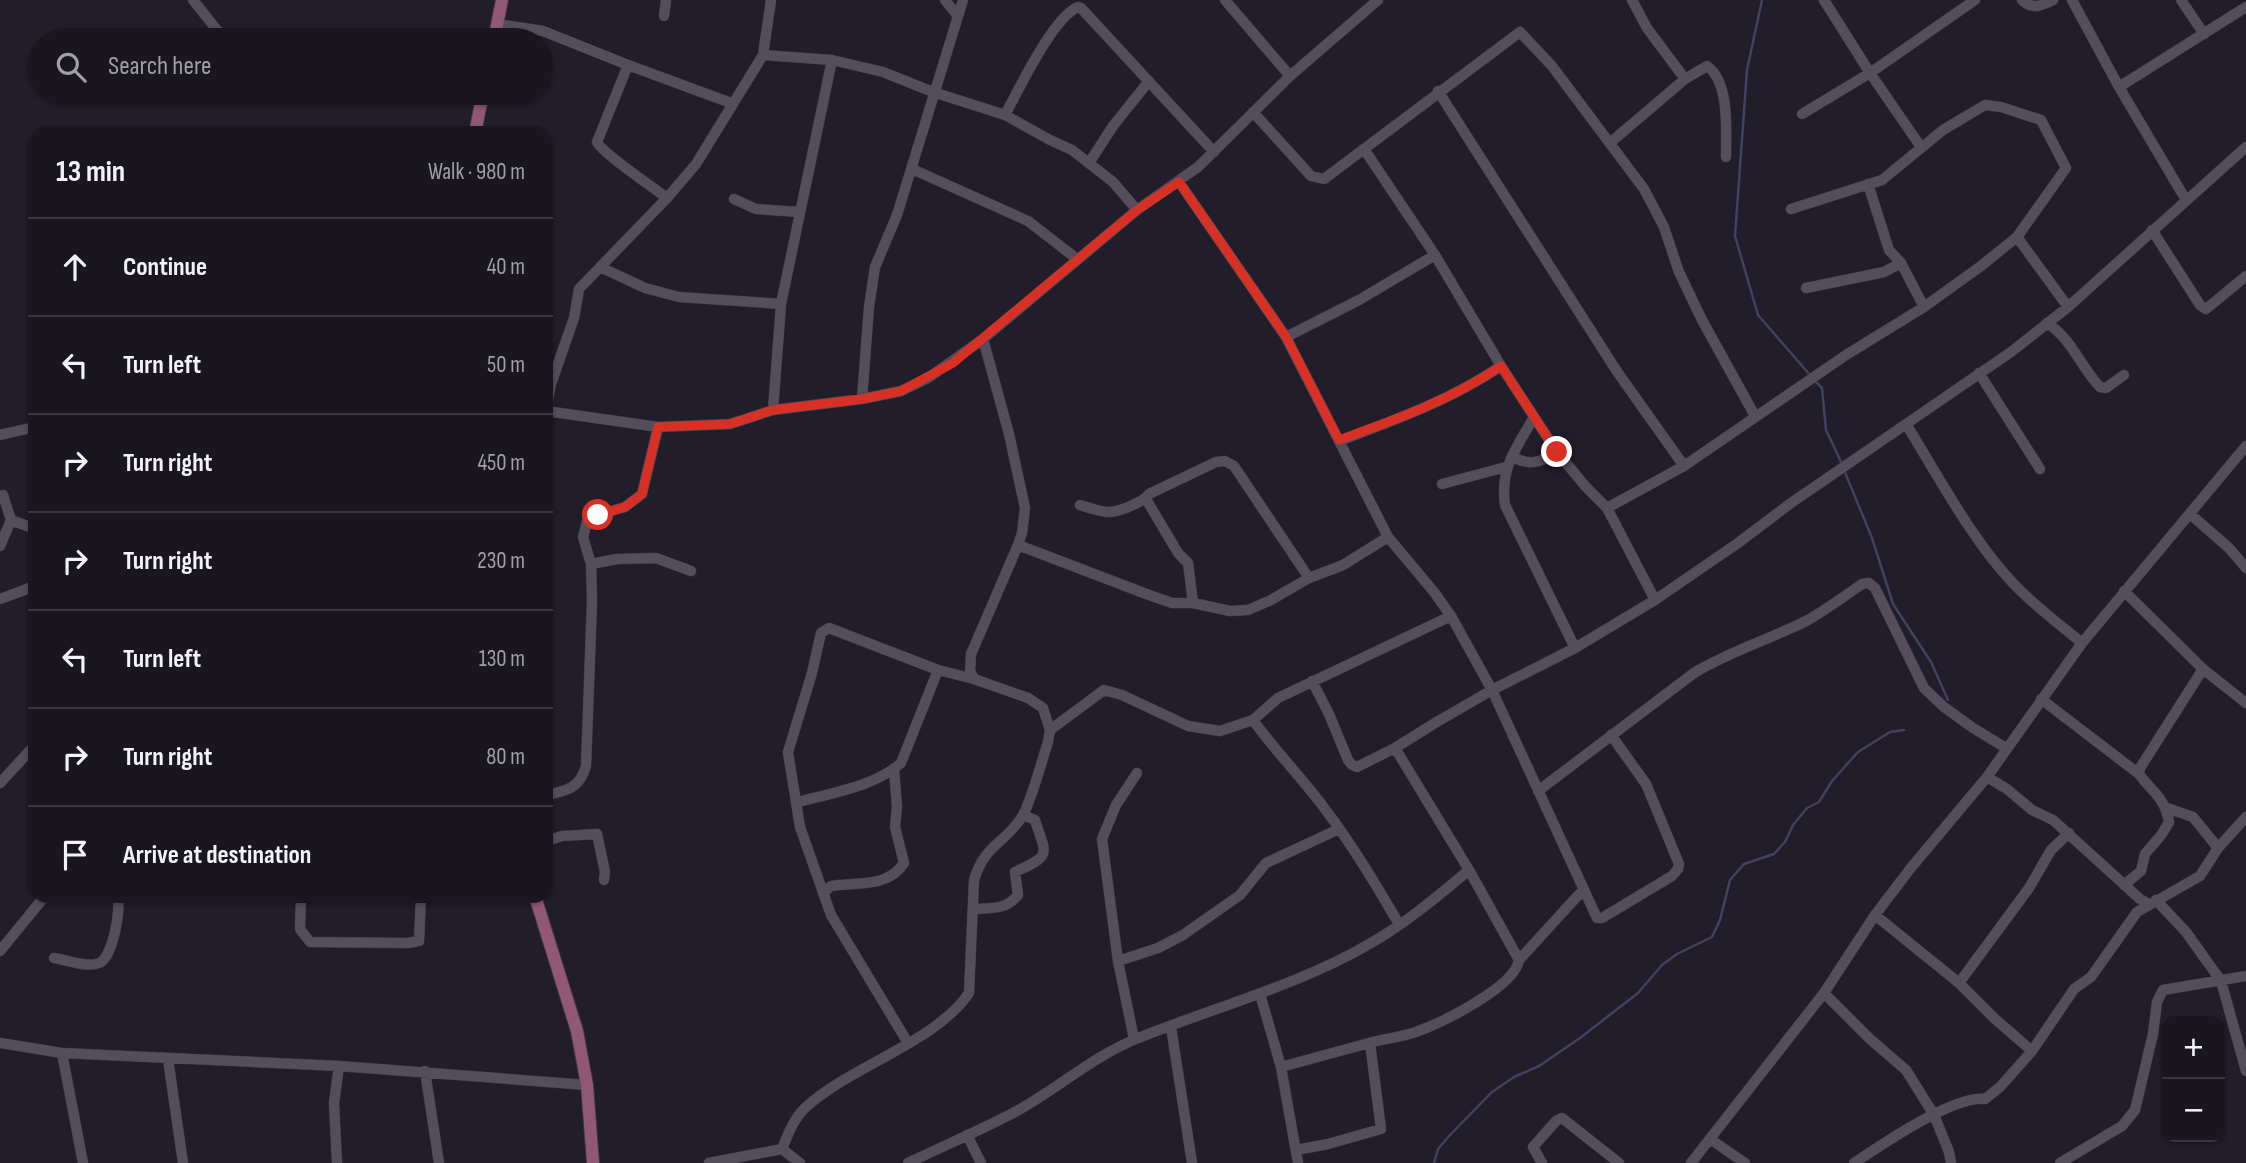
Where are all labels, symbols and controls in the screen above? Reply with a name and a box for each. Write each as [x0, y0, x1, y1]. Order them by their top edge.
search box [28, 28, 553, 105]
icon: search [52, 48, 90, 86]
text: Search here [108, 51, 211, 82]
text: 13 min [56, 154, 125, 190]
text: Walk · 980 m [428, 158, 525, 186]
icon: ahead [56, 248, 94, 286]
text: Continue [123, 252, 207, 283]
text: 40 m [487, 253, 525, 281]
icon: left [56, 346, 94, 384]
text: Turn left [123, 350, 201, 381]
text: 50 m [487, 351, 525, 379]
route end [1541, 436, 1572, 467]
icon: right [56, 444, 94, 482]
text: Turn right [123, 448, 212, 479]
text: 450 m [477, 449, 525, 477]
route start [582, 499, 613, 530]
icon: right [56, 542, 94, 580]
text: Turn right [123, 546, 212, 577]
text: 230 m [477, 547, 525, 575]
icon: left [56, 640, 94, 678]
text: Turn left [123, 644, 201, 675]
text: 130 m [479, 645, 525, 673]
icon: right [56, 738, 94, 776]
text: Turn right [123, 742, 212, 773]
text: 80 m [486, 743, 525, 771]
icon: arrive [56, 836, 94, 874]
text: Arrive at destination [123, 840, 311, 871]
map controls [2162, 1016, 2225, 1142]
button: + [2162, 1016, 2225, 1079]
button: − [2162, 1079, 2225, 1142]

